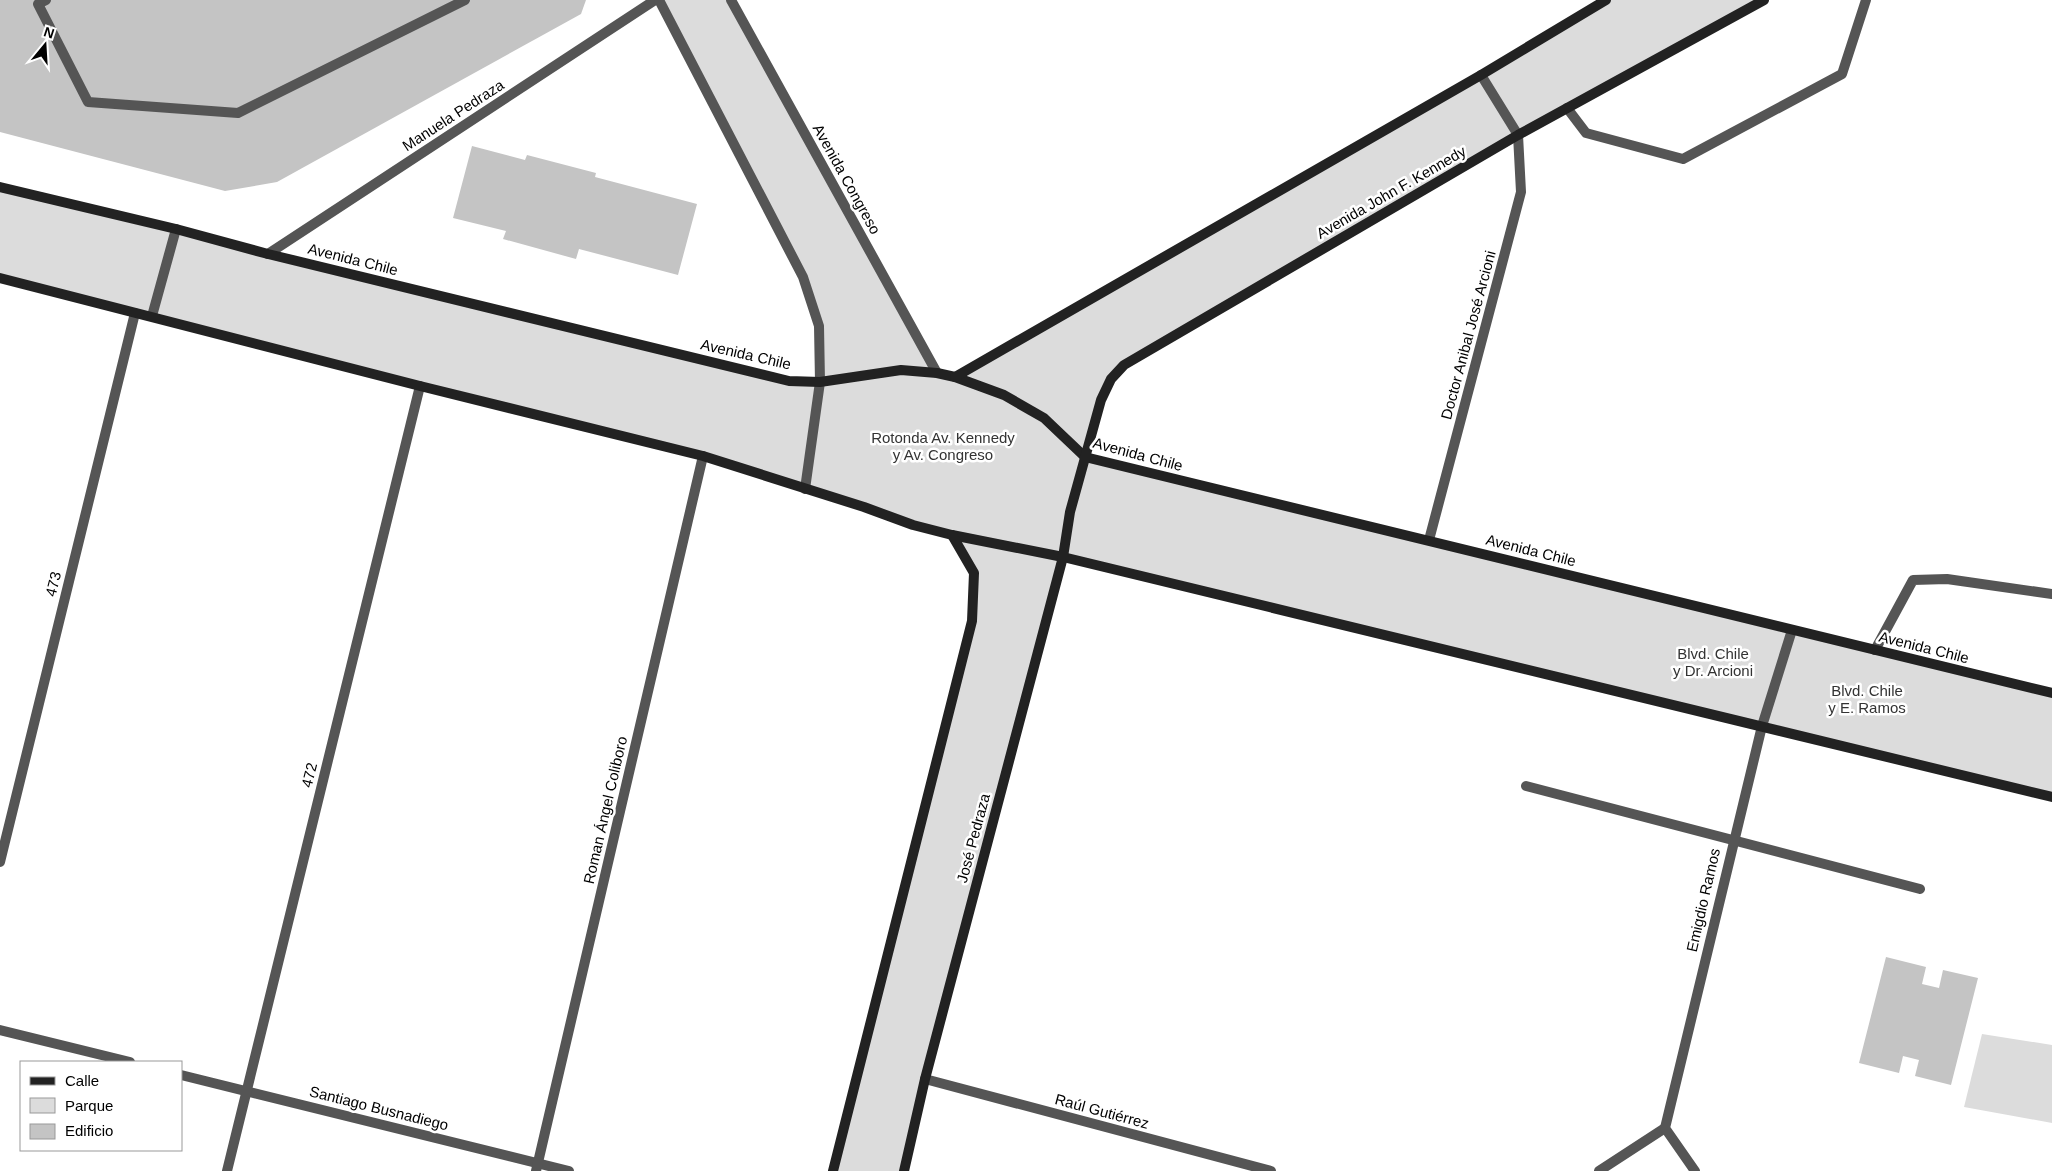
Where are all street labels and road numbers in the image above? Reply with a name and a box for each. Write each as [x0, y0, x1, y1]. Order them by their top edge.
street label: Manuela Pedraza [399, 75, 507, 154]
street label: Avenida Congreso [810, 121, 884, 237]
street label: Avenida John F. Kennedy [1313, 142, 1469, 242]
street label: Avenida Chile [306, 240, 400, 278]
street label: Doctor Anibal José Arcioni [1437, 249, 1499, 421]
street label: Avenida Chile [699, 335, 793, 373]
street label: Avenida Chile [1091, 434, 1185, 474]
street label: Avenida Chile [1484, 531, 1578, 569]
street label: 473 [42, 570, 64, 598]
street label: Avenida Chile [1877, 628, 1971, 666]
street label: Roman Ángel Coliboro [580, 735, 630, 885]
street label: 472 [298, 761, 320, 789]
street label: José Pedraza [953, 791, 993, 885]
street label: Emigdio Ramos [1683, 847, 1723, 953]
street label: Santiago Busnadiego [308, 1083, 450, 1133]
street label: Raúl Gutiérrez [1053, 1090, 1151, 1132]

